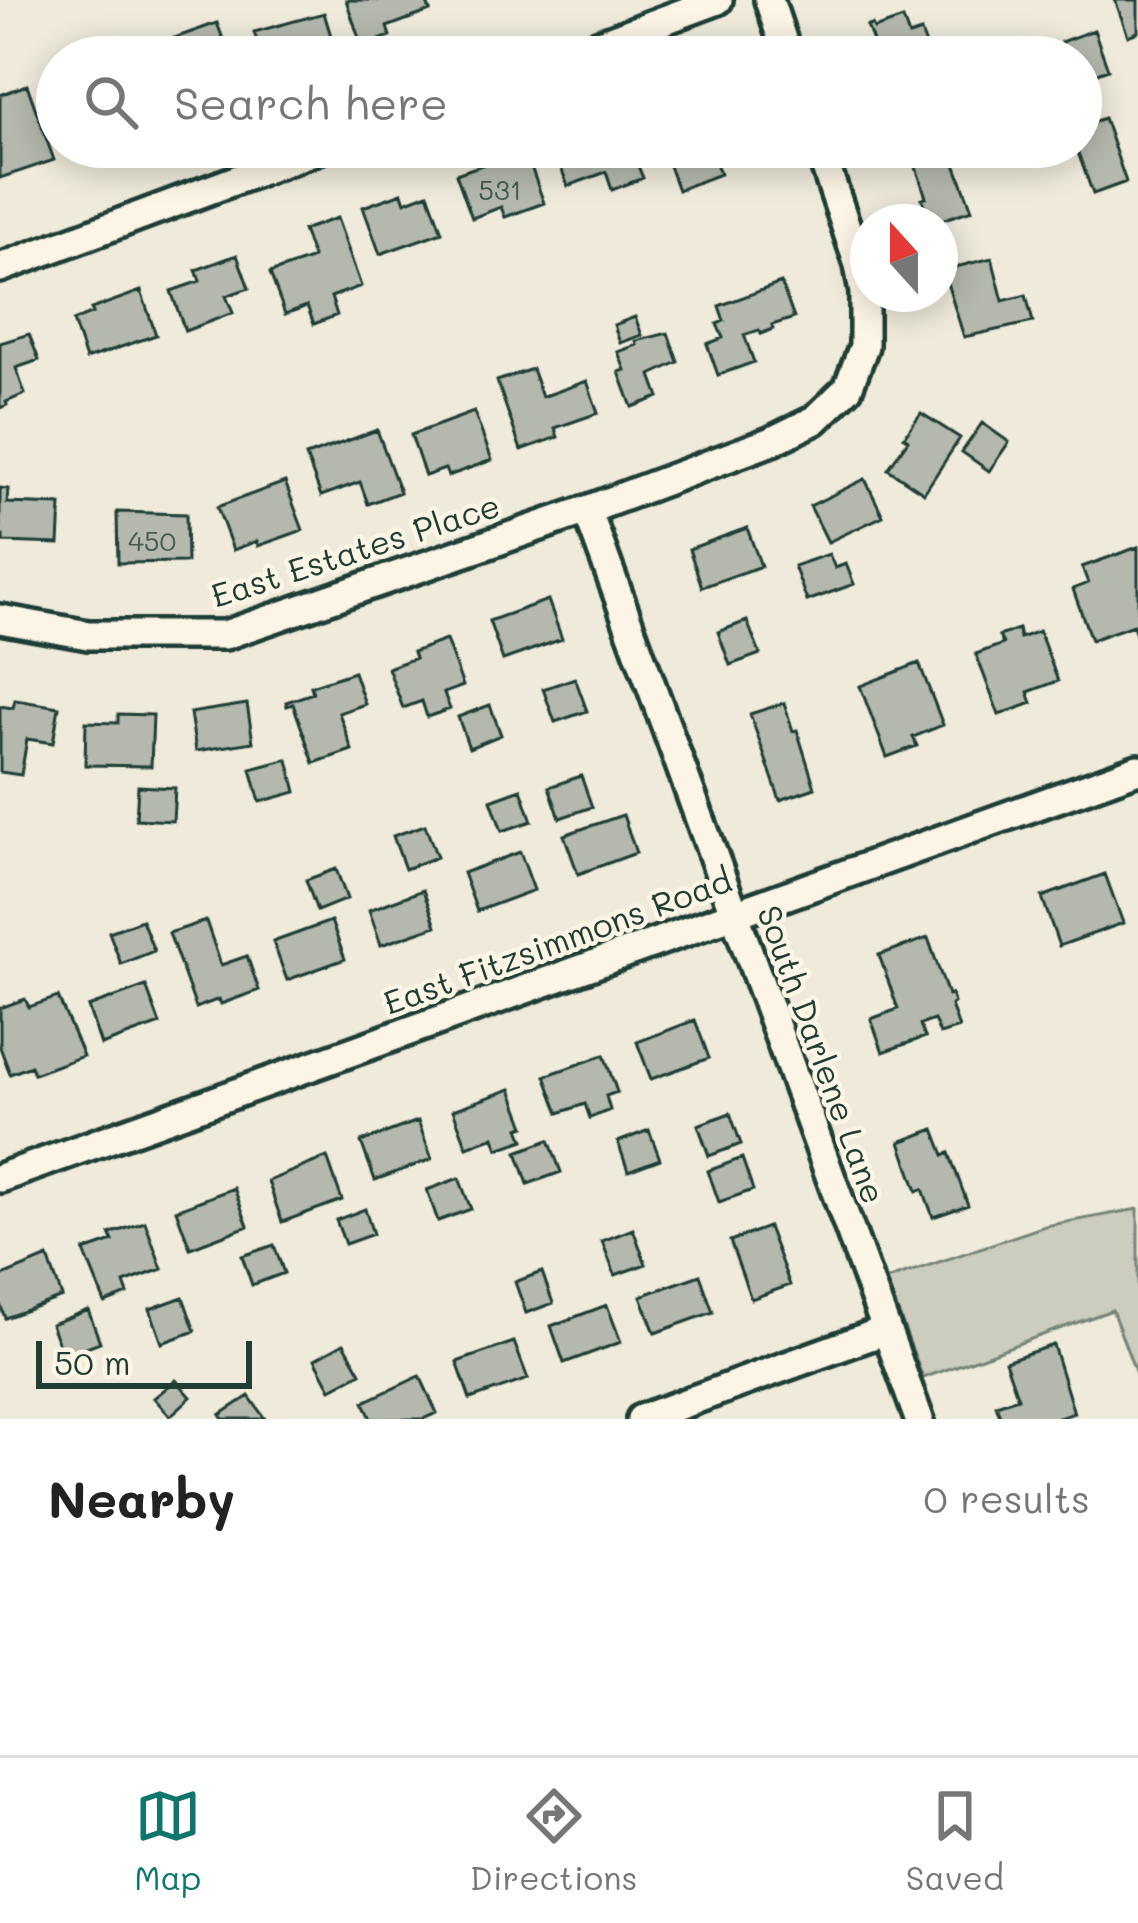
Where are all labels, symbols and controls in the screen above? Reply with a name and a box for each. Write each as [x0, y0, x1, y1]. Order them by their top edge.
search box [36, 36, 1102, 168]
icon: search [78, 69, 144, 135]
text: Search here [174, 73, 448, 131]
house number: 531 [478, 172, 522, 207]
north arrow [850, 204, 958, 312]
street label: East Estates Place [205, 482, 505, 616]
house number: 450 [128, 523, 176, 558]
street label: East Fitzsimmons Road [377, 857, 737, 1023]
street label: South Darlene Lane [749, 899, 897, 1209]
scale bar [36, 1335, 252, 1388]
text: 50 m [54, 1340, 130, 1383]
text: Nearby [48, 1464, 235, 1531]
text: 0 results [924, 1472, 1090, 1523]
tab: Map [134, 1783, 201, 1898]
tab: Directions [470, 1783, 637, 1898]
tab: Saved [906, 1783, 1004, 1898]

